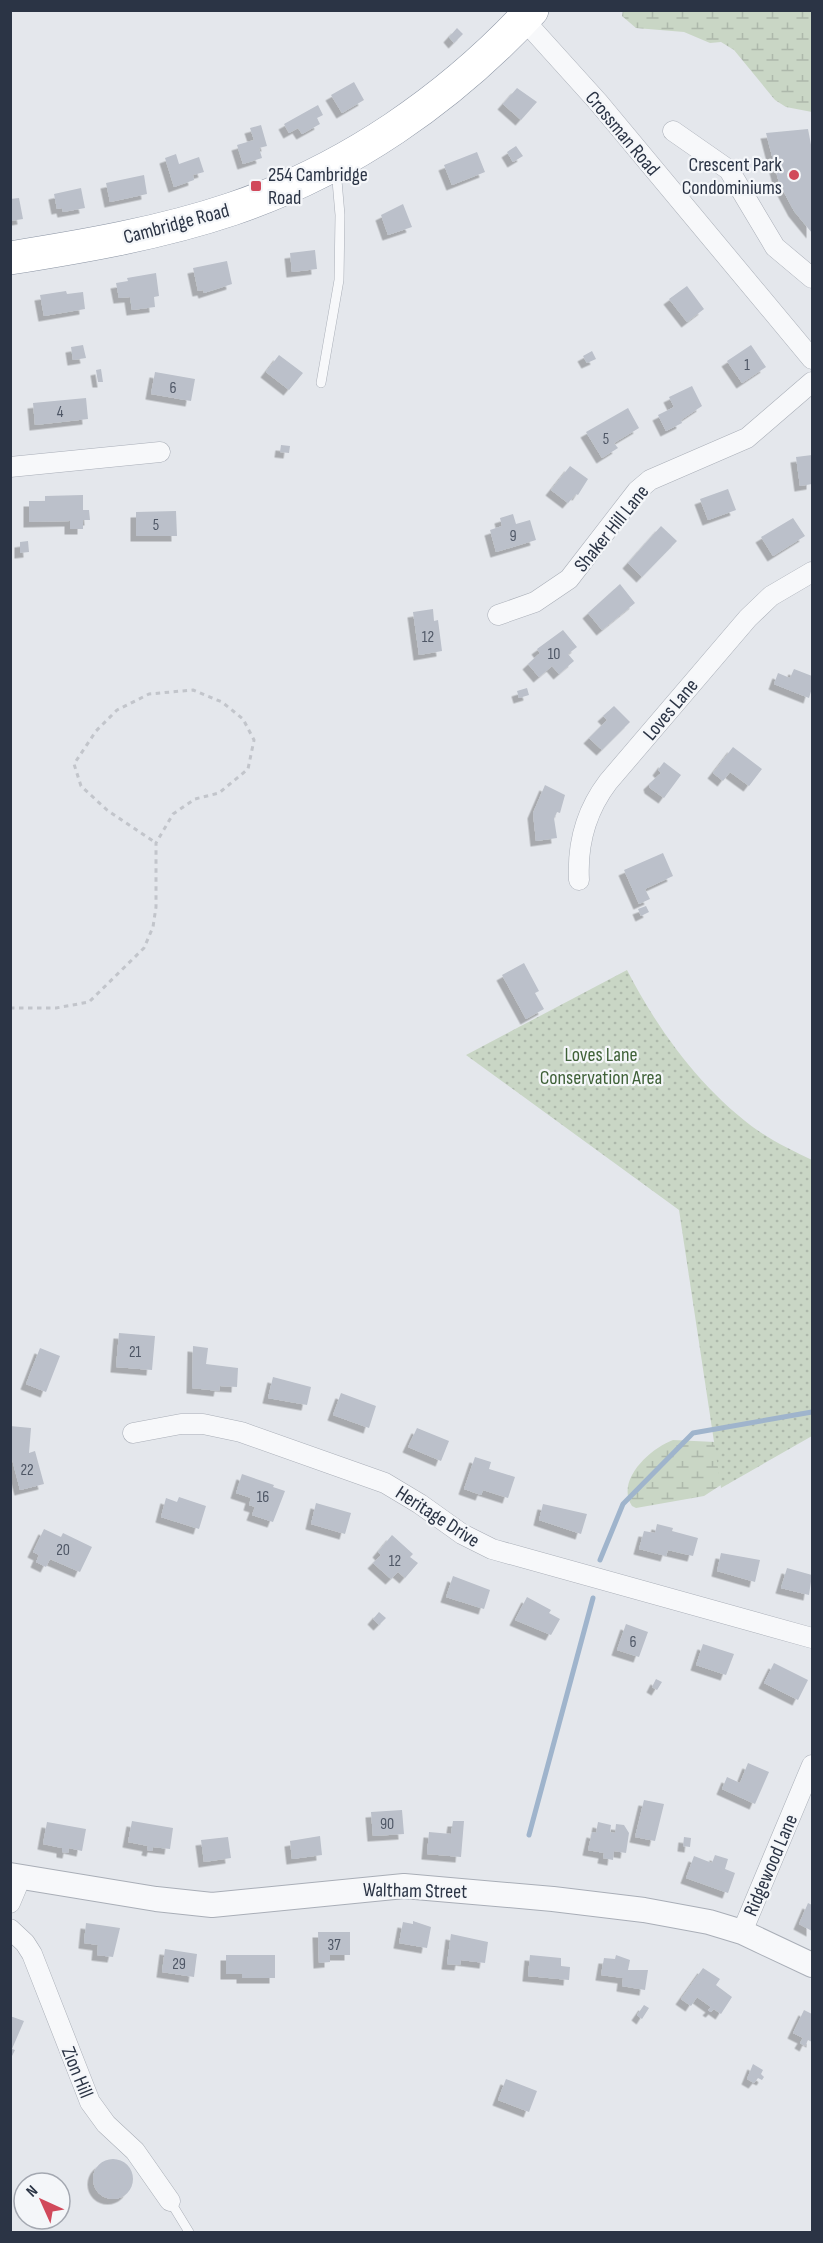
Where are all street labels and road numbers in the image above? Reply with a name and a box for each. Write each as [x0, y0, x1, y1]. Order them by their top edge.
street label: Crossman Road [580, 86, 665, 181]
street label: Cambridge Road [121, 198, 232, 250]
street label: Shaker Hill Lane [569, 480, 654, 577]
street label: Loves Lane [638, 674, 703, 745]
street label: Heritage Drive [391, 1481, 484, 1553]
street label: Ridgewood Lane [739, 1811, 803, 1920]
street label: Waltham Street [363, 1878, 467, 1904]
street label: Zion Hill [56, 2043, 98, 2102]

